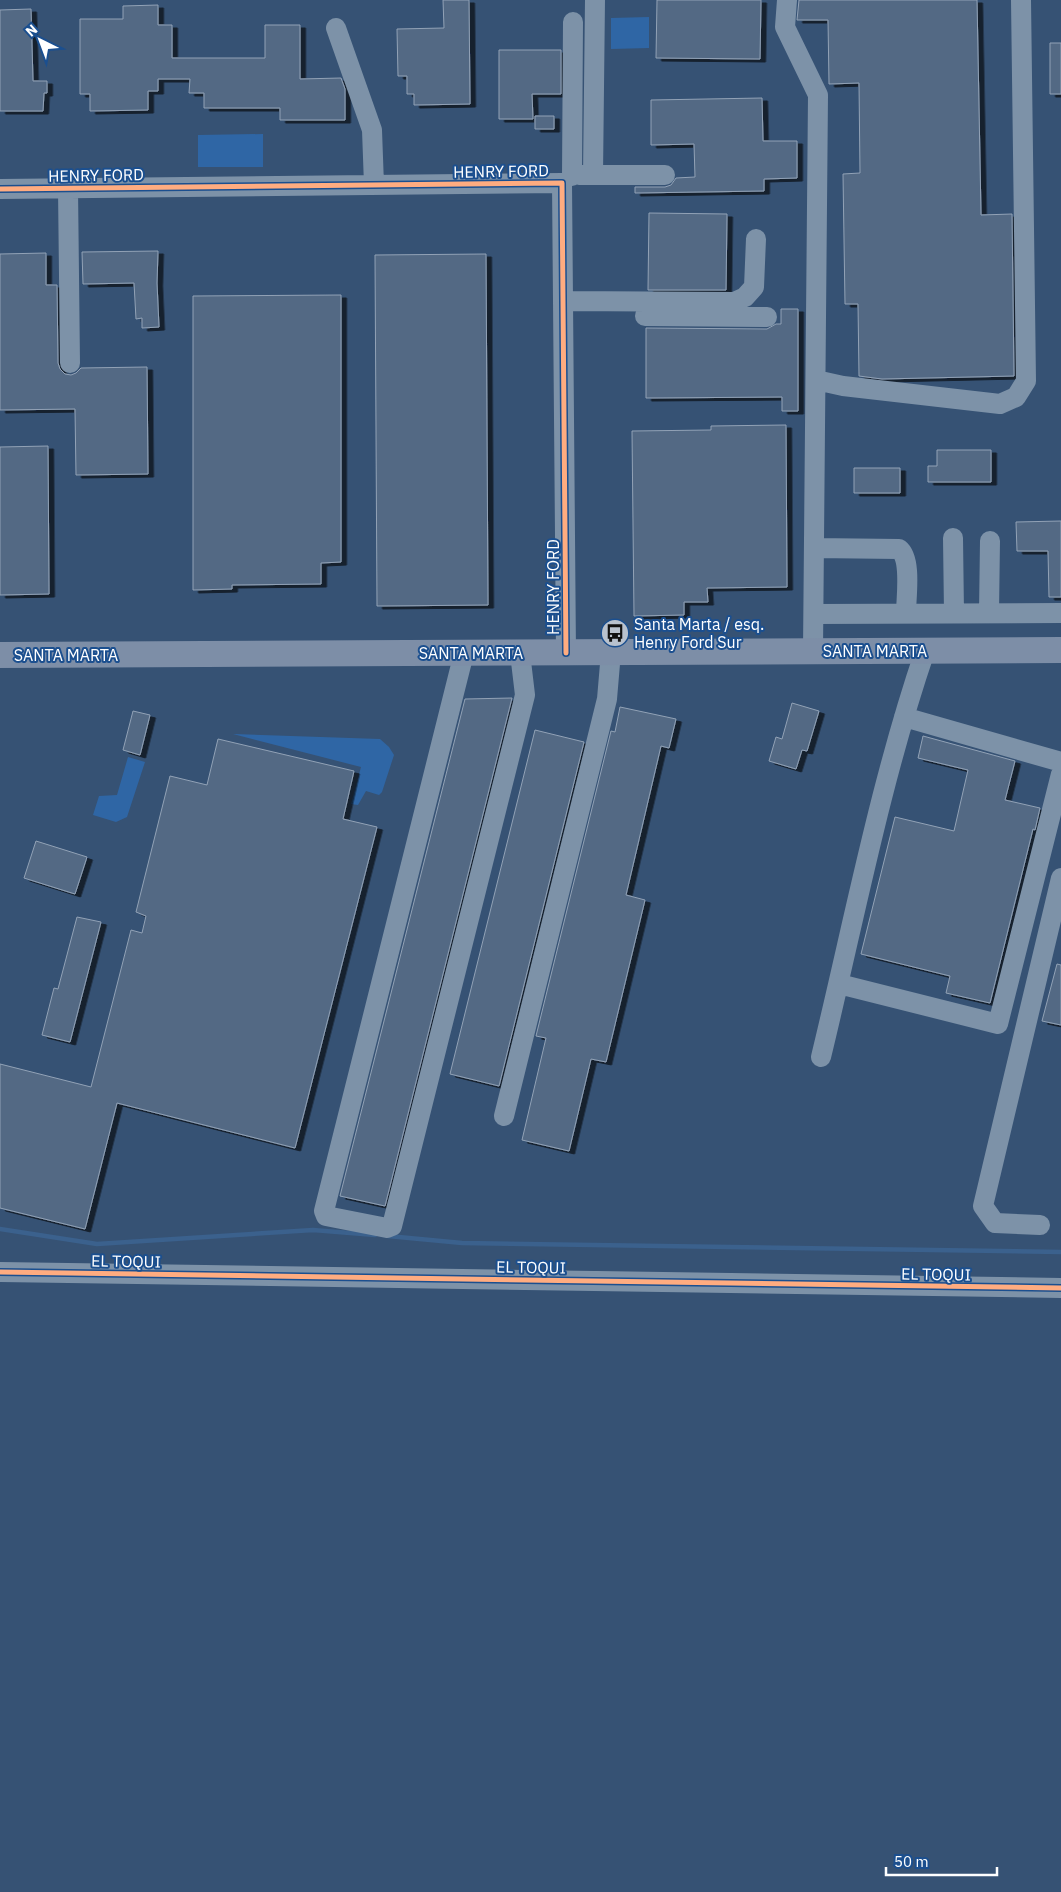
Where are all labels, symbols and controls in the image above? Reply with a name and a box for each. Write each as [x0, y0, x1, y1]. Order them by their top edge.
north arrow [15, 15, 65, 65]
text: N [22, 20, 41, 40]
street label: HENRY FORD [453, 160, 549, 182]
street label: HENRY FORD [48, 164, 144, 186]
street label: HENRY FORD [543, 539, 563, 635]
place label: Santa Marta / esq. Henry Ford Sur [634, 614, 764, 652]
bus stop icon: Santa Marta / esq. Henry Ford Sur [600, 618, 630, 648]
street label: SANTA MARTA [823, 641, 927, 661]
street label: SANTA MARTA [419, 643, 523, 663]
street label: SANTA MARTA [14, 645, 118, 665]
street label: EL TOQUI [91, 1250, 161, 1272]
street label: EL TOQUI [496, 1256, 566, 1278]
street label: EL TOQUI [901, 1263, 971, 1285]
scale bar [886, 1844, 997, 1876]
text: 50 m [894, 1852, 929, 1871]

